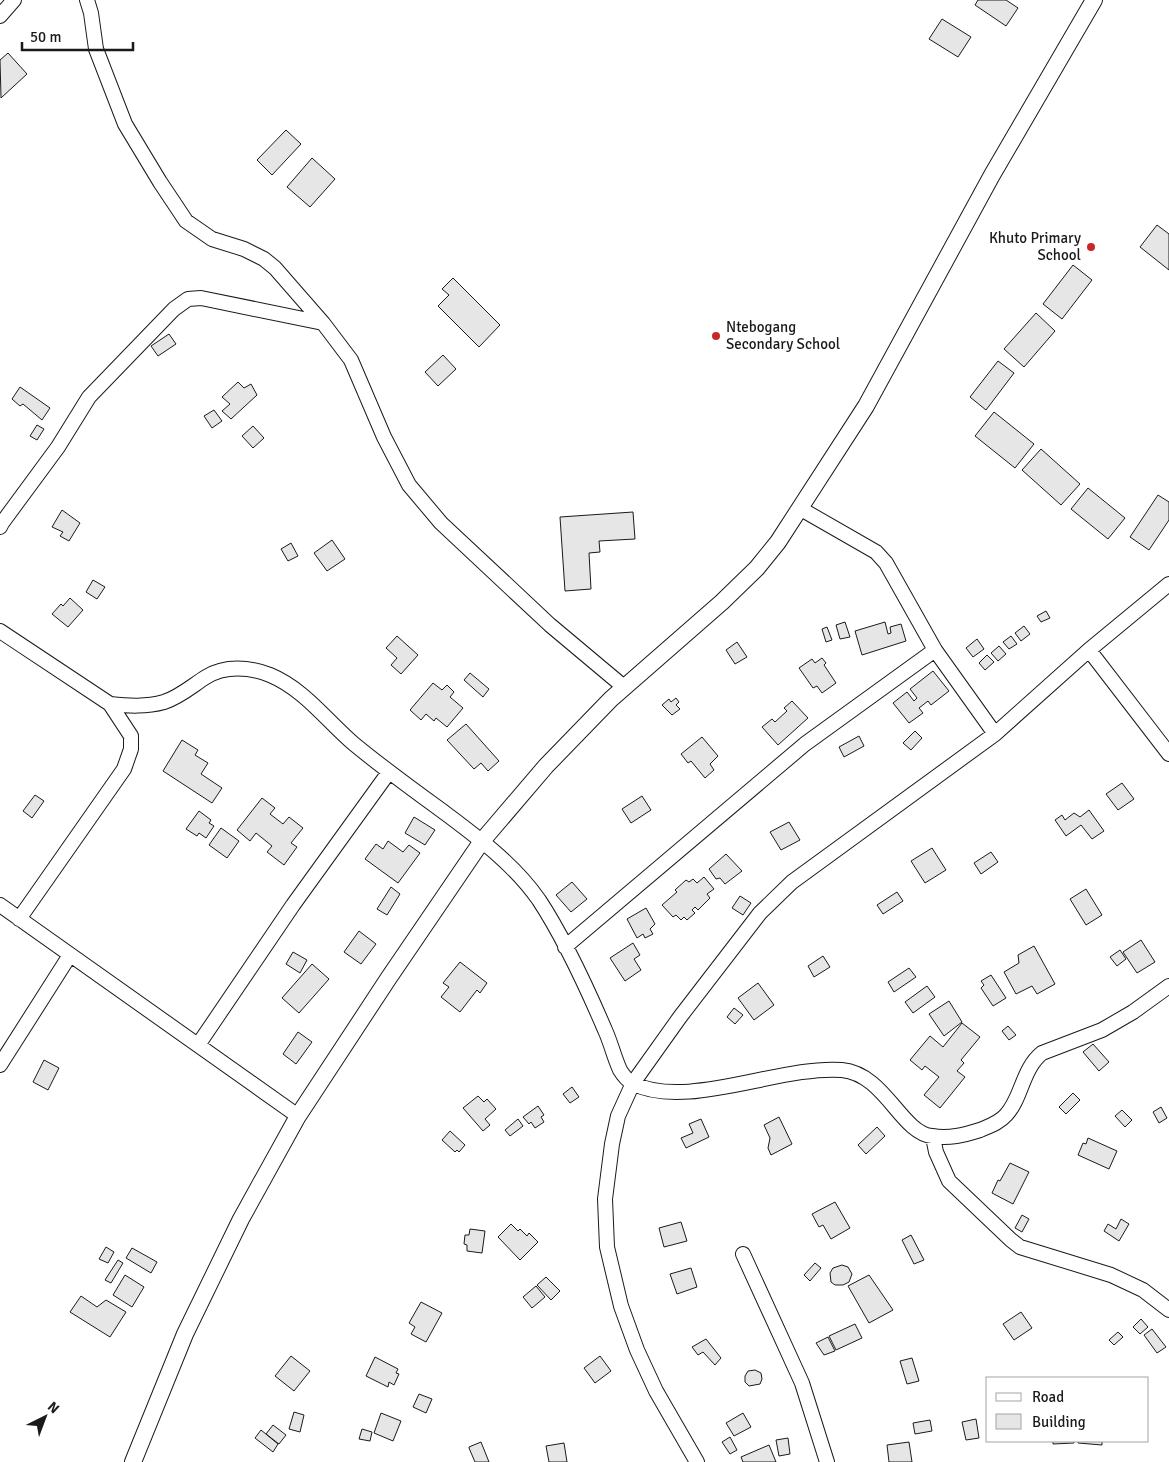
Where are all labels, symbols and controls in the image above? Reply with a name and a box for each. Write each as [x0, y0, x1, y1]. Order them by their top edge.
scale bar [22, 20, 134, 52]
text: 50 m [30, 28, 61, 46]
place label: Khuto Primary School [989, 229, 1081, 264]
marker: Khuto Primary School [1085, 241, 1097, 253]
place label: Ntebogang Secondary School [726, 318, 840, 353]
marker: Ntebogang Secondary School [710, 330, 722, 342]
legend [986, 1377, 1149, 1442]
text: Road [1032, 1388, 1064, 1406]
north arrow [20, 1392, 70, 1442]
text: N [44, 1398, 63, 1417]
text: Building [1032, 1413, 1086, 1431]

